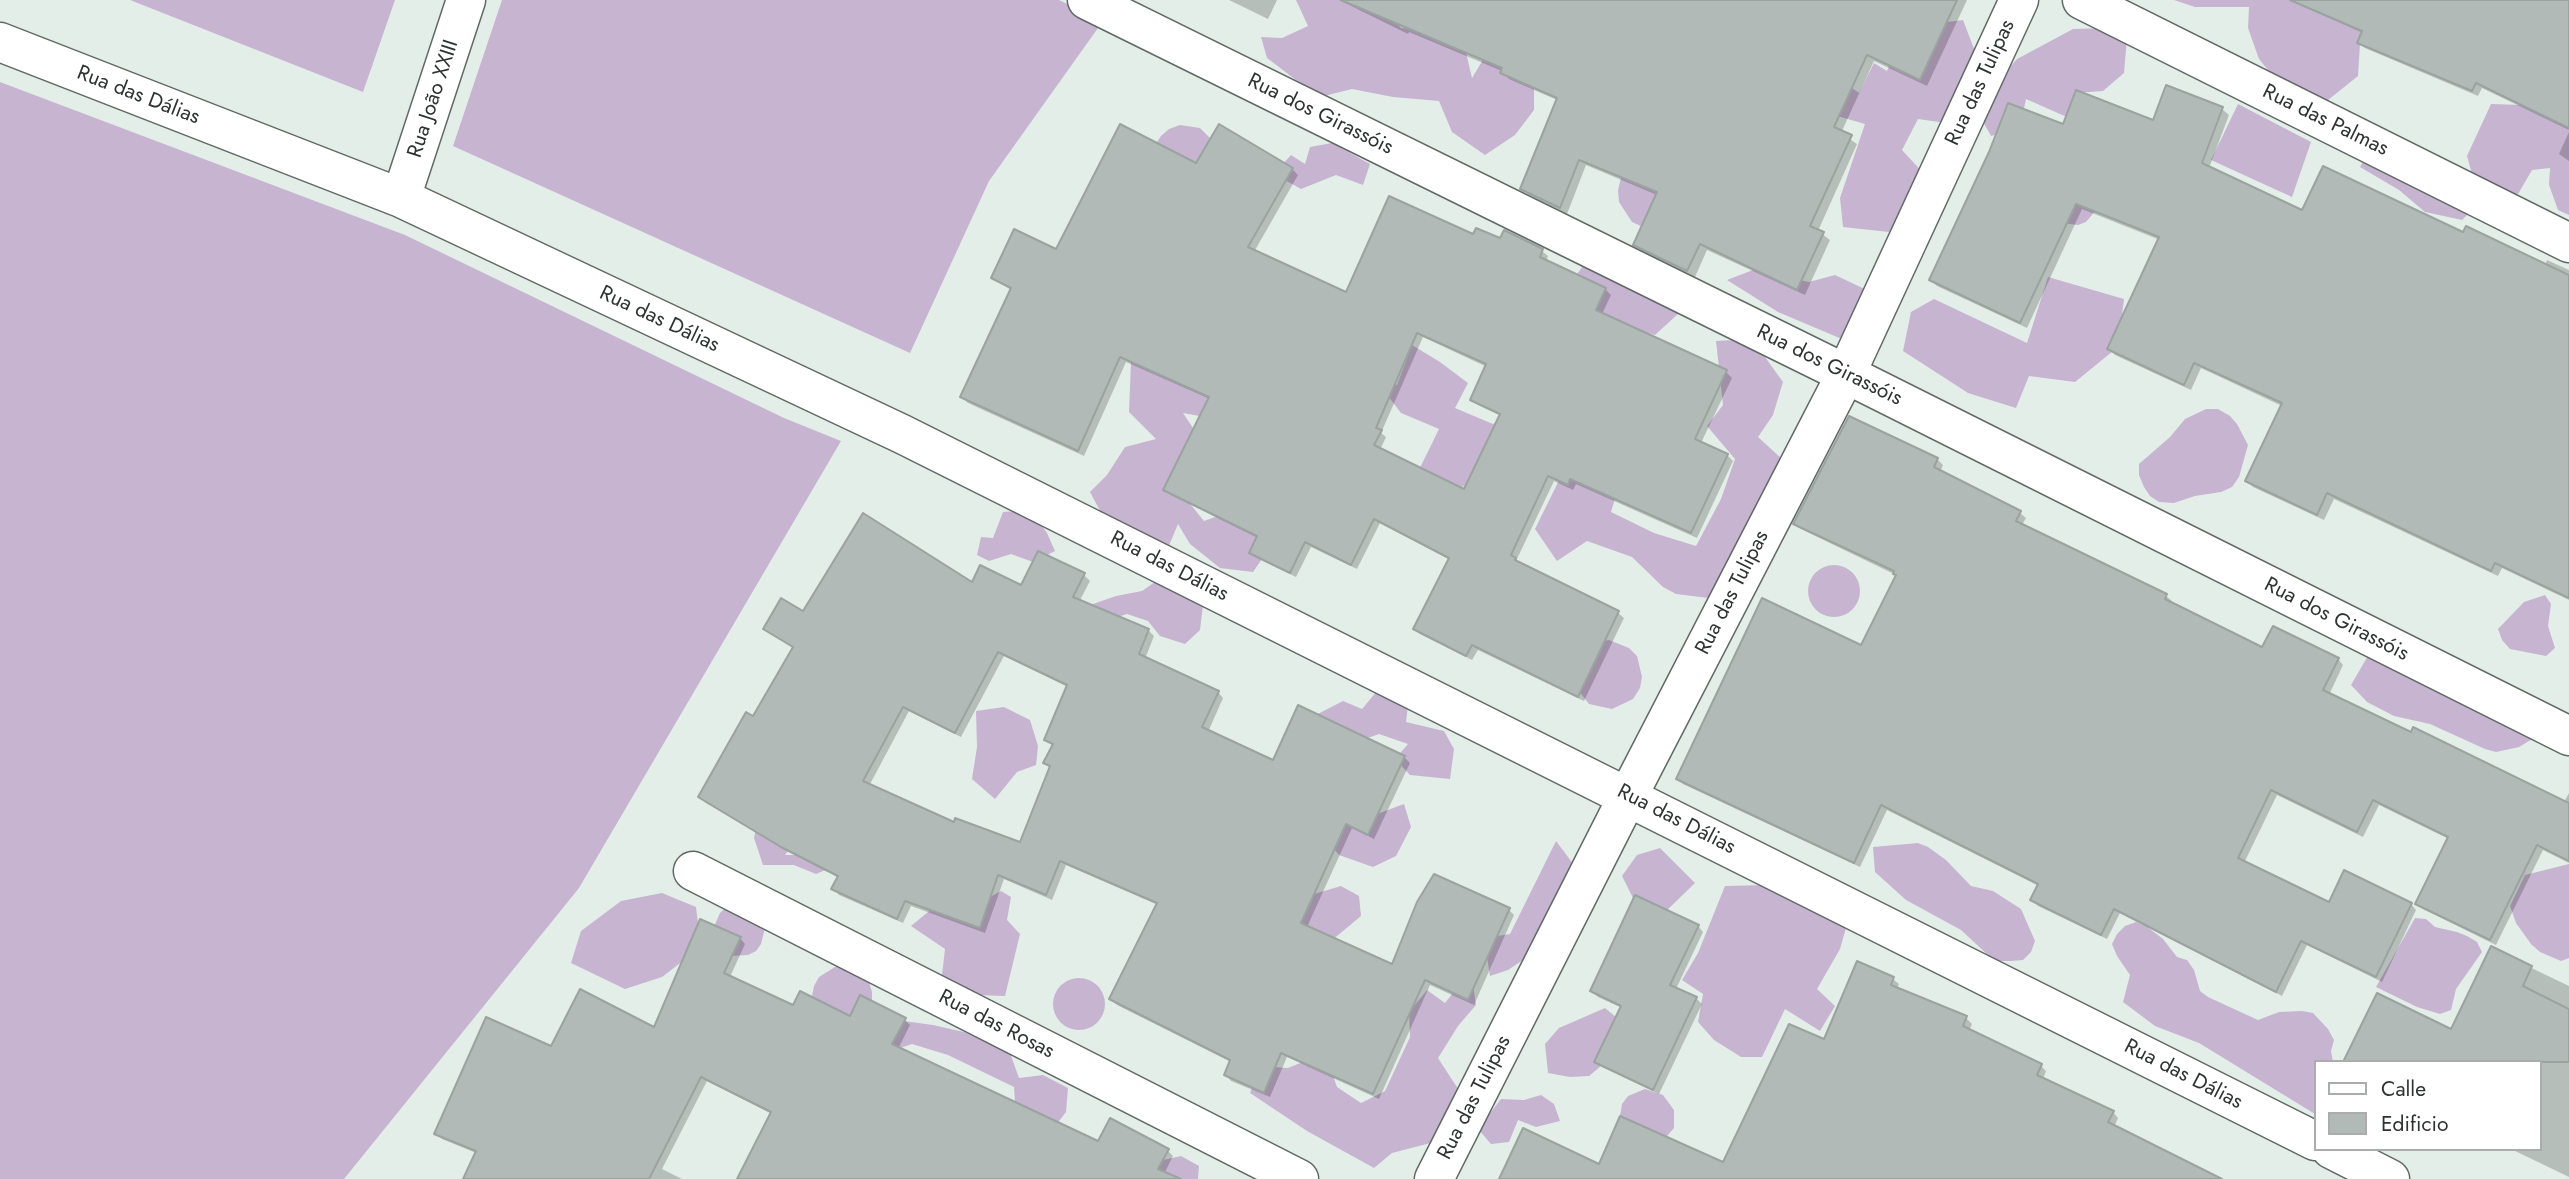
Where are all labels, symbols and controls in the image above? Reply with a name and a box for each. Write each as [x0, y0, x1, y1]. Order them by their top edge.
street label: Rua das Tulipas [1941, 16, 2021, 150]
street label: Rua João XXIII [403, 37, 465, 161]
street label: Rua das Dálias [73, 61, 203, 131]
street label: Rua dos Girassóis [1243, 69, 1397, 161]
street label: Rua das Palmas [2258, 80, 2392, 162]
street label: Rua das Dálias [595, 281, 723, 359]
street label: Rua dos Girassóis [1752, 320, 1906, 412]
street label: Rua das Dálias [1106, 526, 1232, 608]
street label: Rua das Tulipas [1691, 527, 1775, 659]
street label: Rua dos Girassóis [2260, 573, 2412, 667]
street label: Rua das Dálias [1613, 779, 1739, 861]
street label: Rua das Rosas [934, 985, 1058, 1065]
street label: Rua das Tulipas [1433, 1032, 1517, 1164]
street label: Rua das Dálias [2120, 1034, 2246, 1116]
legend [2314, 1060, 2541, 1151]
text: Calle [2381, 1074, 2426, 1104]
text: Edificio [2381, 1109, 2448, 1139]

